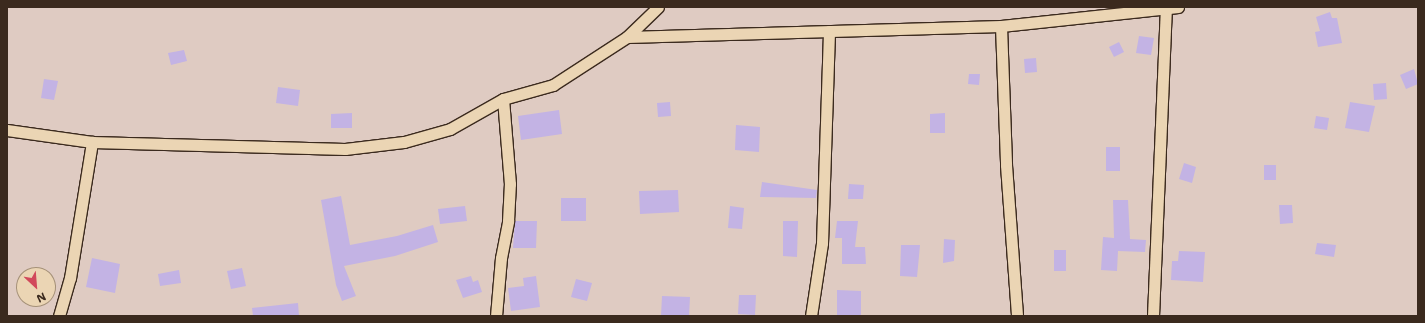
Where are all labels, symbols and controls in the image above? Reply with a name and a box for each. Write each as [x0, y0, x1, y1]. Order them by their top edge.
north arrow [16, 267, 56, 307]
text: N [34, 289, 48, 306]

